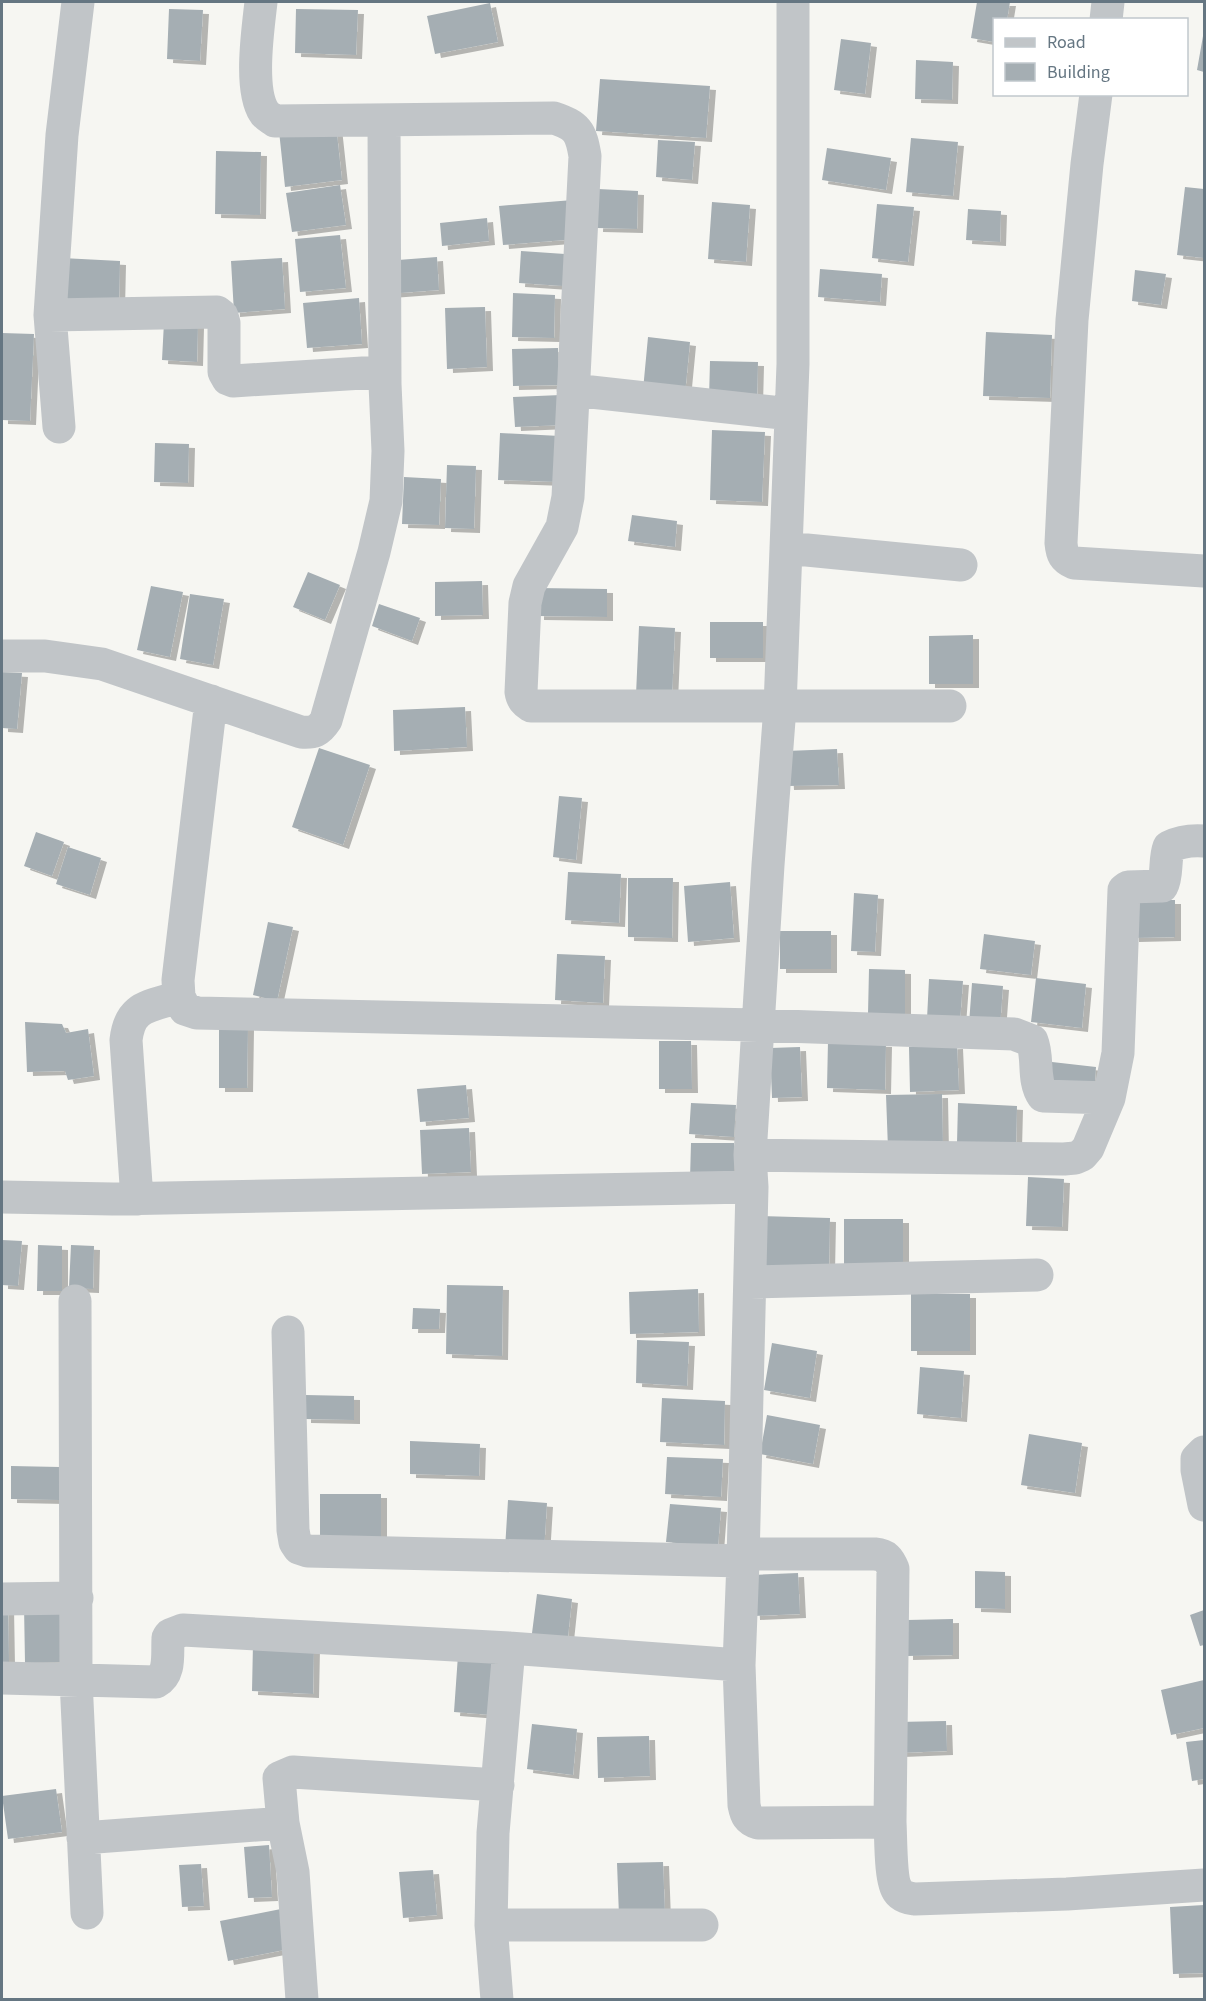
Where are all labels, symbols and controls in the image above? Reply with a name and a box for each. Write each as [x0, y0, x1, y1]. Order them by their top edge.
legend [993, 18, 1188, 96]
text: Road [1047, 30, 1086, 55]
text: Building [1047, 60, 1110, 85]

